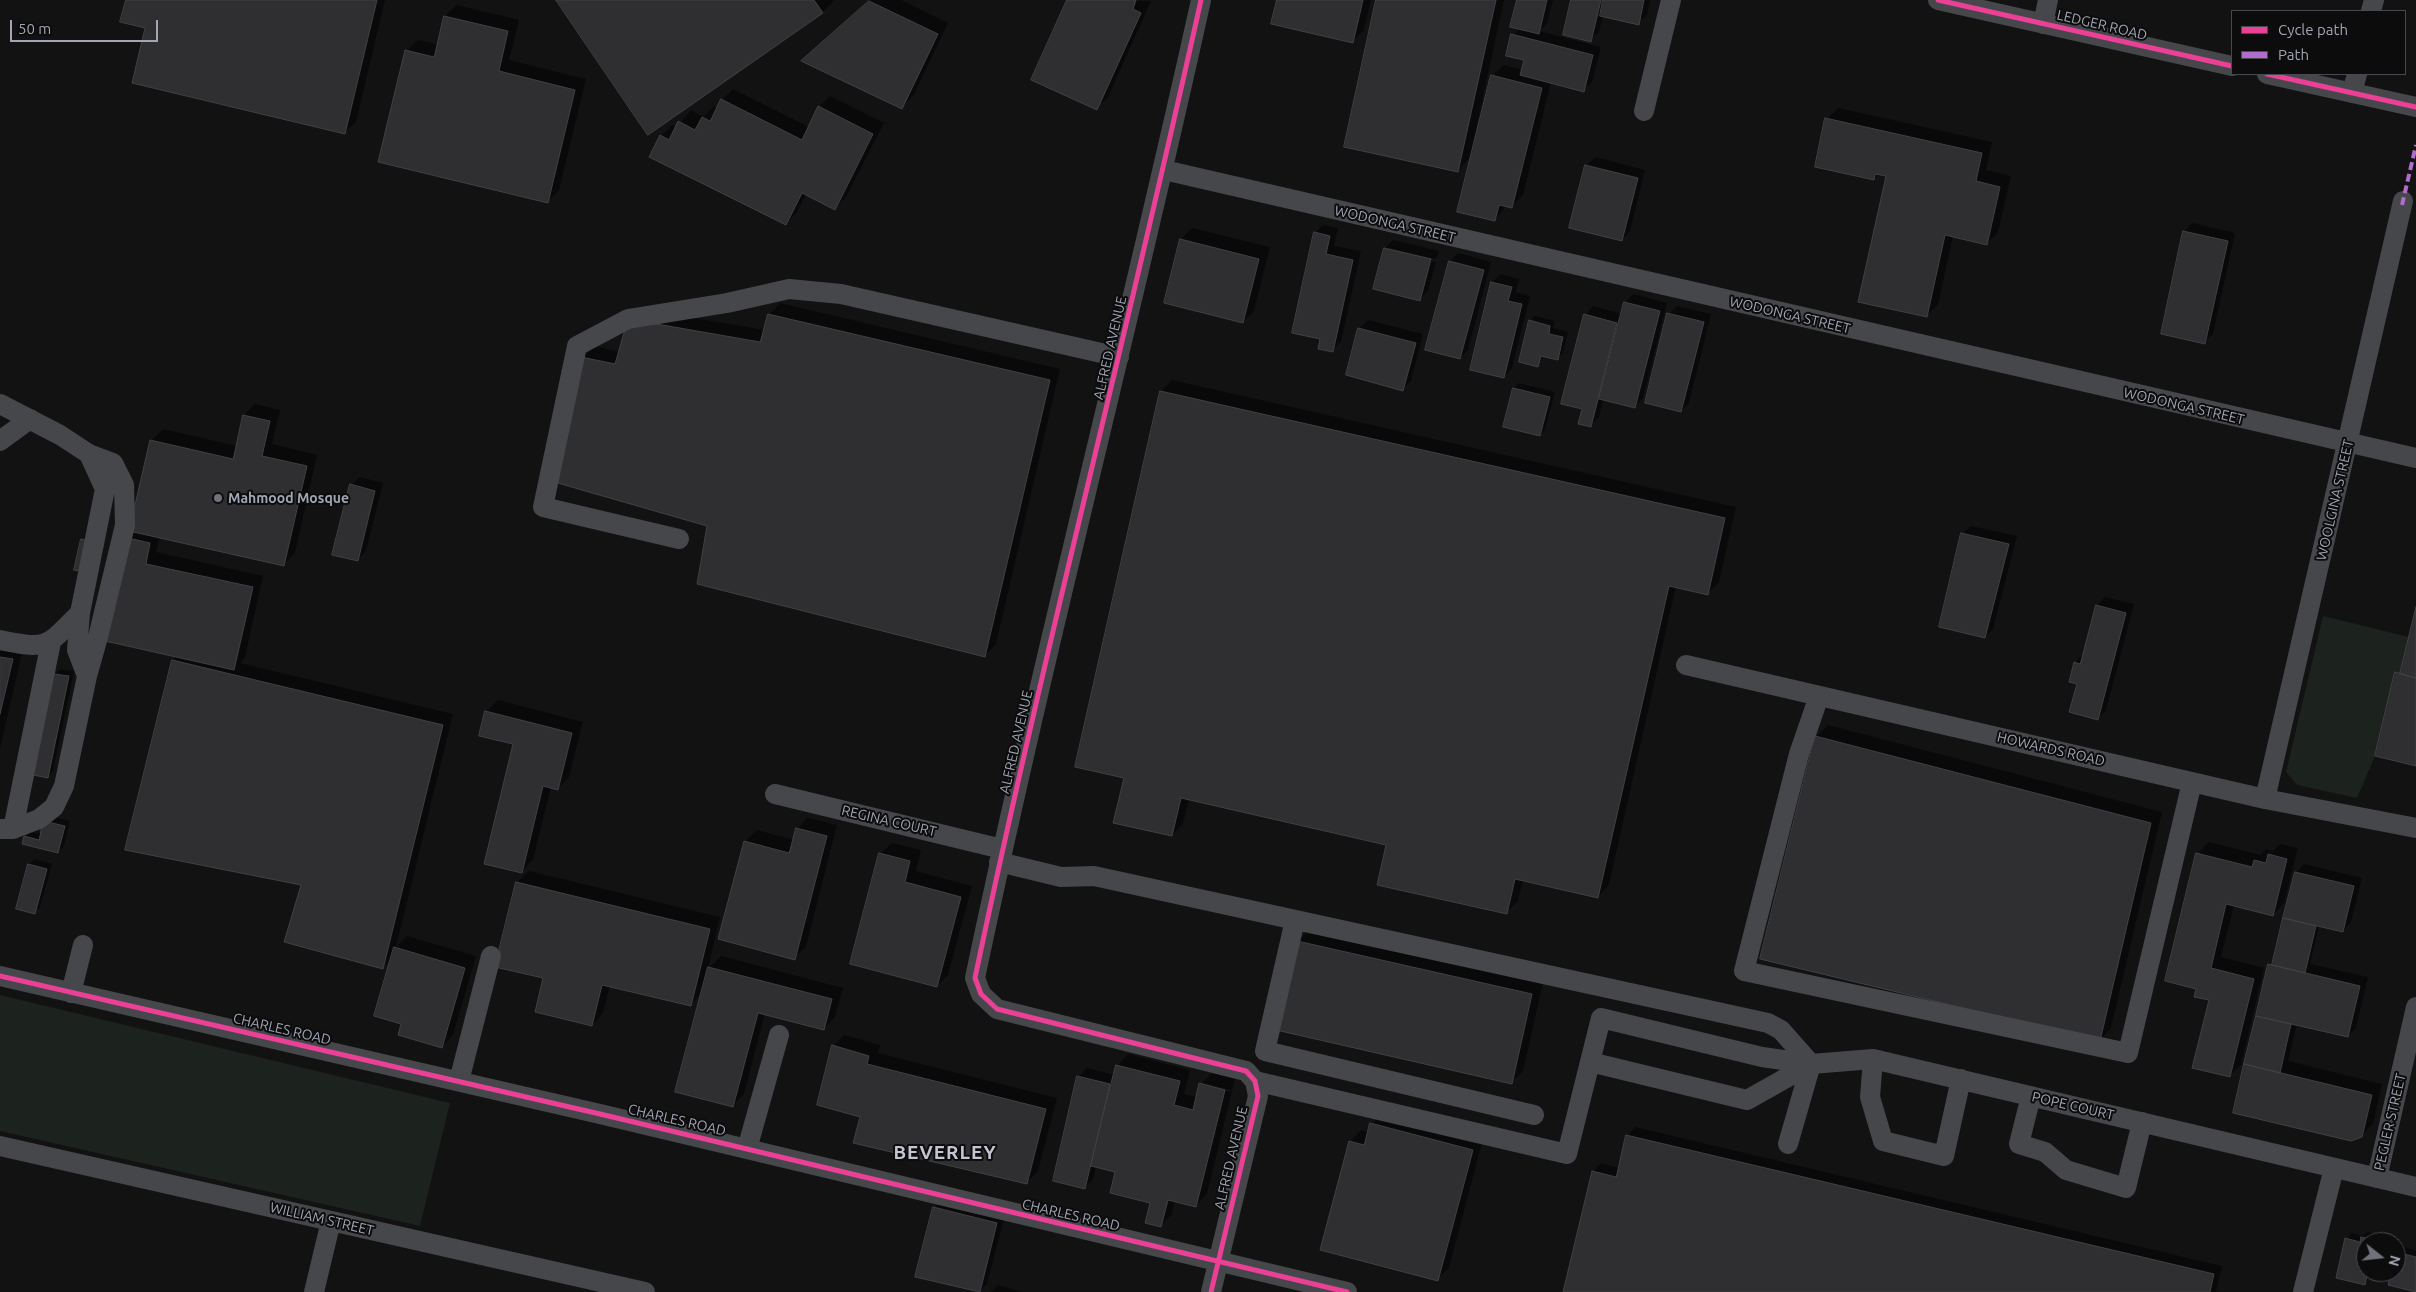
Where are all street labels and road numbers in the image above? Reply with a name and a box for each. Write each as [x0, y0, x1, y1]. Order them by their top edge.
street label: LEDGER ROAD [2055, 6, 2149, 44]
street label: WODONGA STREET [1333, 202, 1457, 246]
street label: WODONGA STREET [1728, 293, 1852, 337]
street label: ALFRED AVENUE [1090, 295, 1130, 401]
street label: WODONGA STREET [2122, 384, 2246, 428]
street label: WOOLGINA STREET [2313, 438, 2357, 562]
street label: ALFRED AVENUE [996, 689, 1036, 795]
street label: HOWARDS ROAD [1995, 728, 2107, 770]
street label: REGINA COURT [840, 802, 938, 840]
street label: CHARLES ROAD [231, 1010, 333, 1048]
street label: PEGLER STREET [2371, 1072, 2409, 1172]
street label: POPE COURT [2030, 1088, 2116, 1124]
street label: CHARLES ROAD [626, 1101, 728, 1139]
street label: ALFRED AVENUE [1211, 1105, 1251, 1211]
street label: CHARLES ROAD [1020, 1196, 1122, 1234]
street label: WILLIAM STREET [268, 1199, 376, 1239]

